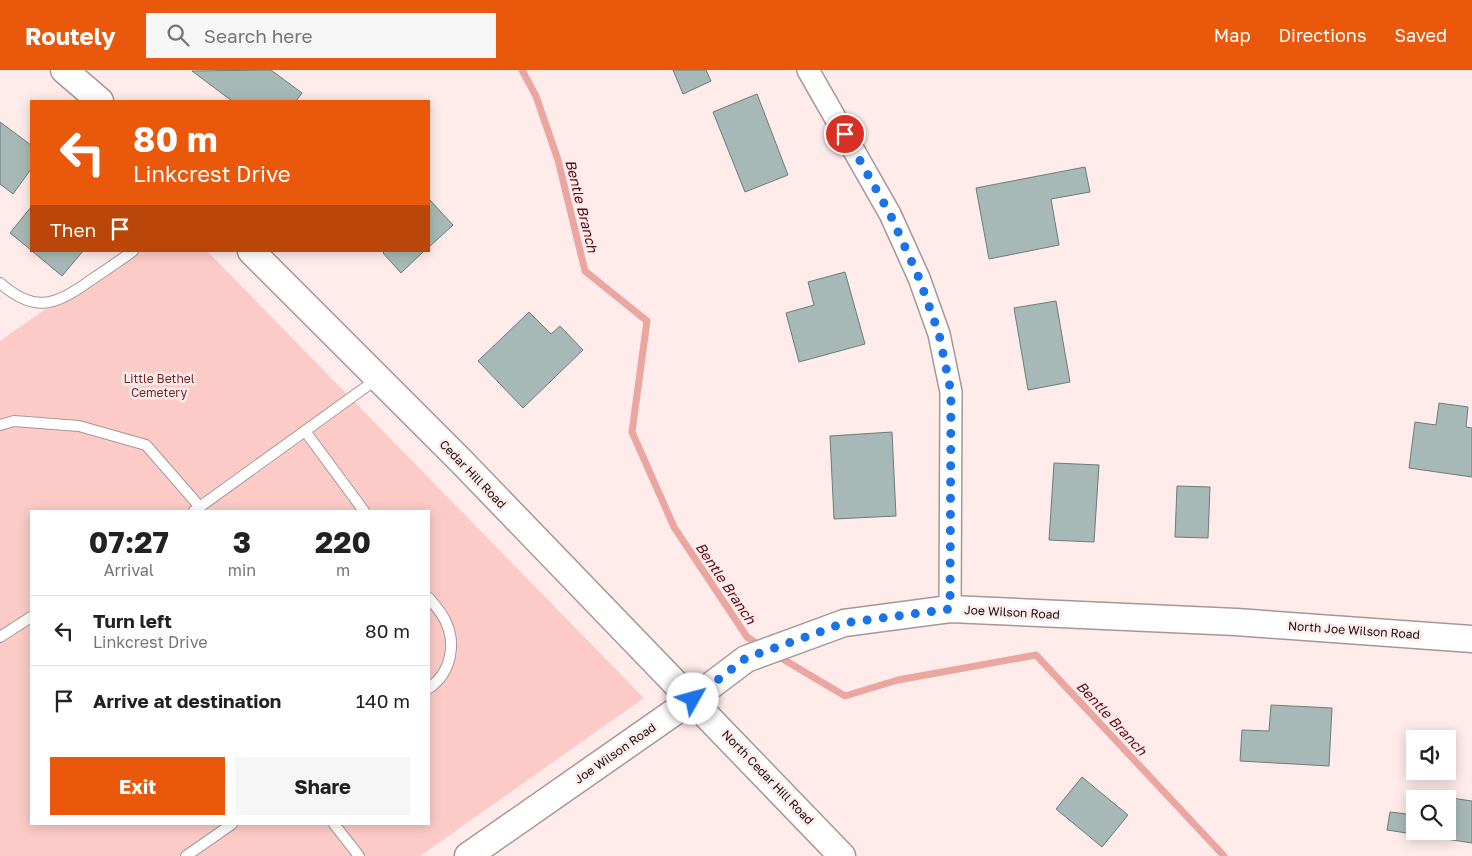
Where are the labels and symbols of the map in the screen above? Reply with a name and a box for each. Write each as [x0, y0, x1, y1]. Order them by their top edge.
pin [824, 113, 866, 155]
water label: Bentle Branch [562, 158, 602, 255]
park label: Little Bethel Cemetery [123, 371, 195, 400]
street label: Cedar Hill Road [437, 437, 509, 511]
water label: Bentle Branch [692, 539, 760, 628]
street label: Joe Wilson Road [964, 602, 1060, 622]
street label: North Joe Wilson Road [1288, 618, 1420, 642]
position arrow [666, 672, 718, 724]
water label: Bentle Branch [1073, 677, 1152, 760]
street label: Joe Wilson Road [571, 719, 659, 787]
street label: North Cedar Hill Road [719, 727, 817, 827]

